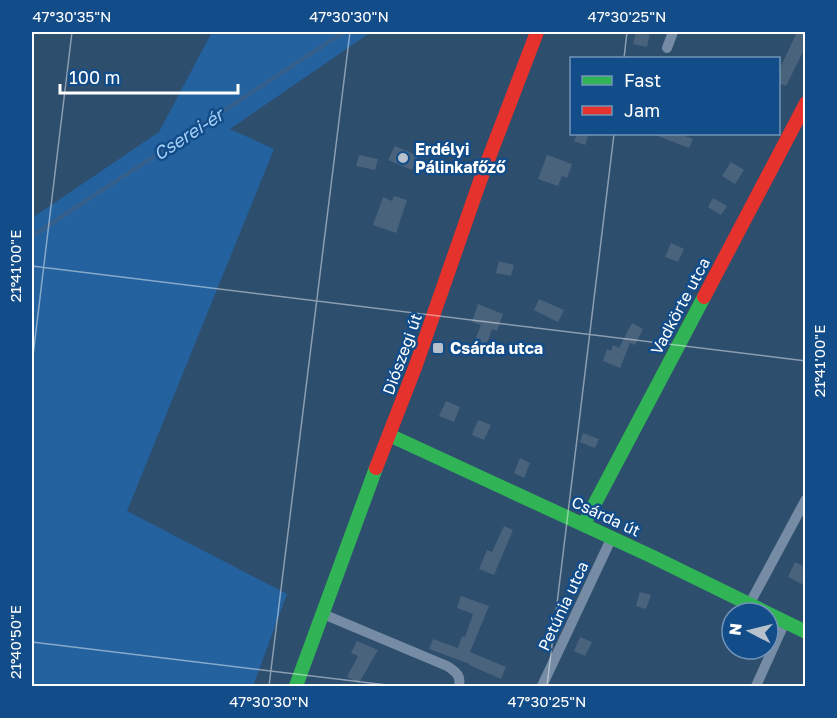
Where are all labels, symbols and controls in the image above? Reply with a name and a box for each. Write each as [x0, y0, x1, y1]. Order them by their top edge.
text: 47°30'35"N [32, 7, 112, 25]
text: 47°30'30"N [309, 7, 389, 25]
text: 47°30'25"N [588, 7, 666, 25]
scale bar [60, 57, 238, 95]
legend [570, 57, 780, 135]
text: 100 m [69, 66, 120, 88]
text: Fast [624, 69, 661, 91]
text: Jam [624, 99, 660, 121]
water label: Cserei-ér [149, 102, 229, 165]
place label: Erdélyi Pálinkafőző [415, 139, 507, 177]
marker: Erdélyi Pálinkafőző [396, 151, 410, 165]
text: 21°41'00"E [6, 230, 24, 302]
street label: Vadkörte utca [646, 254, 714, 358]
street label: Diószegi út [378, 311, 426, 397]
text: 21°41'00"E [810, 325, 828, 397]
place label: Csárda utca [450, 338, 543, 358]
marker: Csárda utca [431, 341, 445, 355]
street label: Csárda út [568, 491, 644, 541]
street label: Petúnia utca [534, 558, 592, 654]
north arrow [720, 601, 780, 661]
text: 21°40'50"E [6, 605, 24, 679]
text: N [724, 622, 746, 636]
text: 47°30'30"N [229, 692, 309, 710]
text: 47°30'25"N [508, 692, 586, 710]

